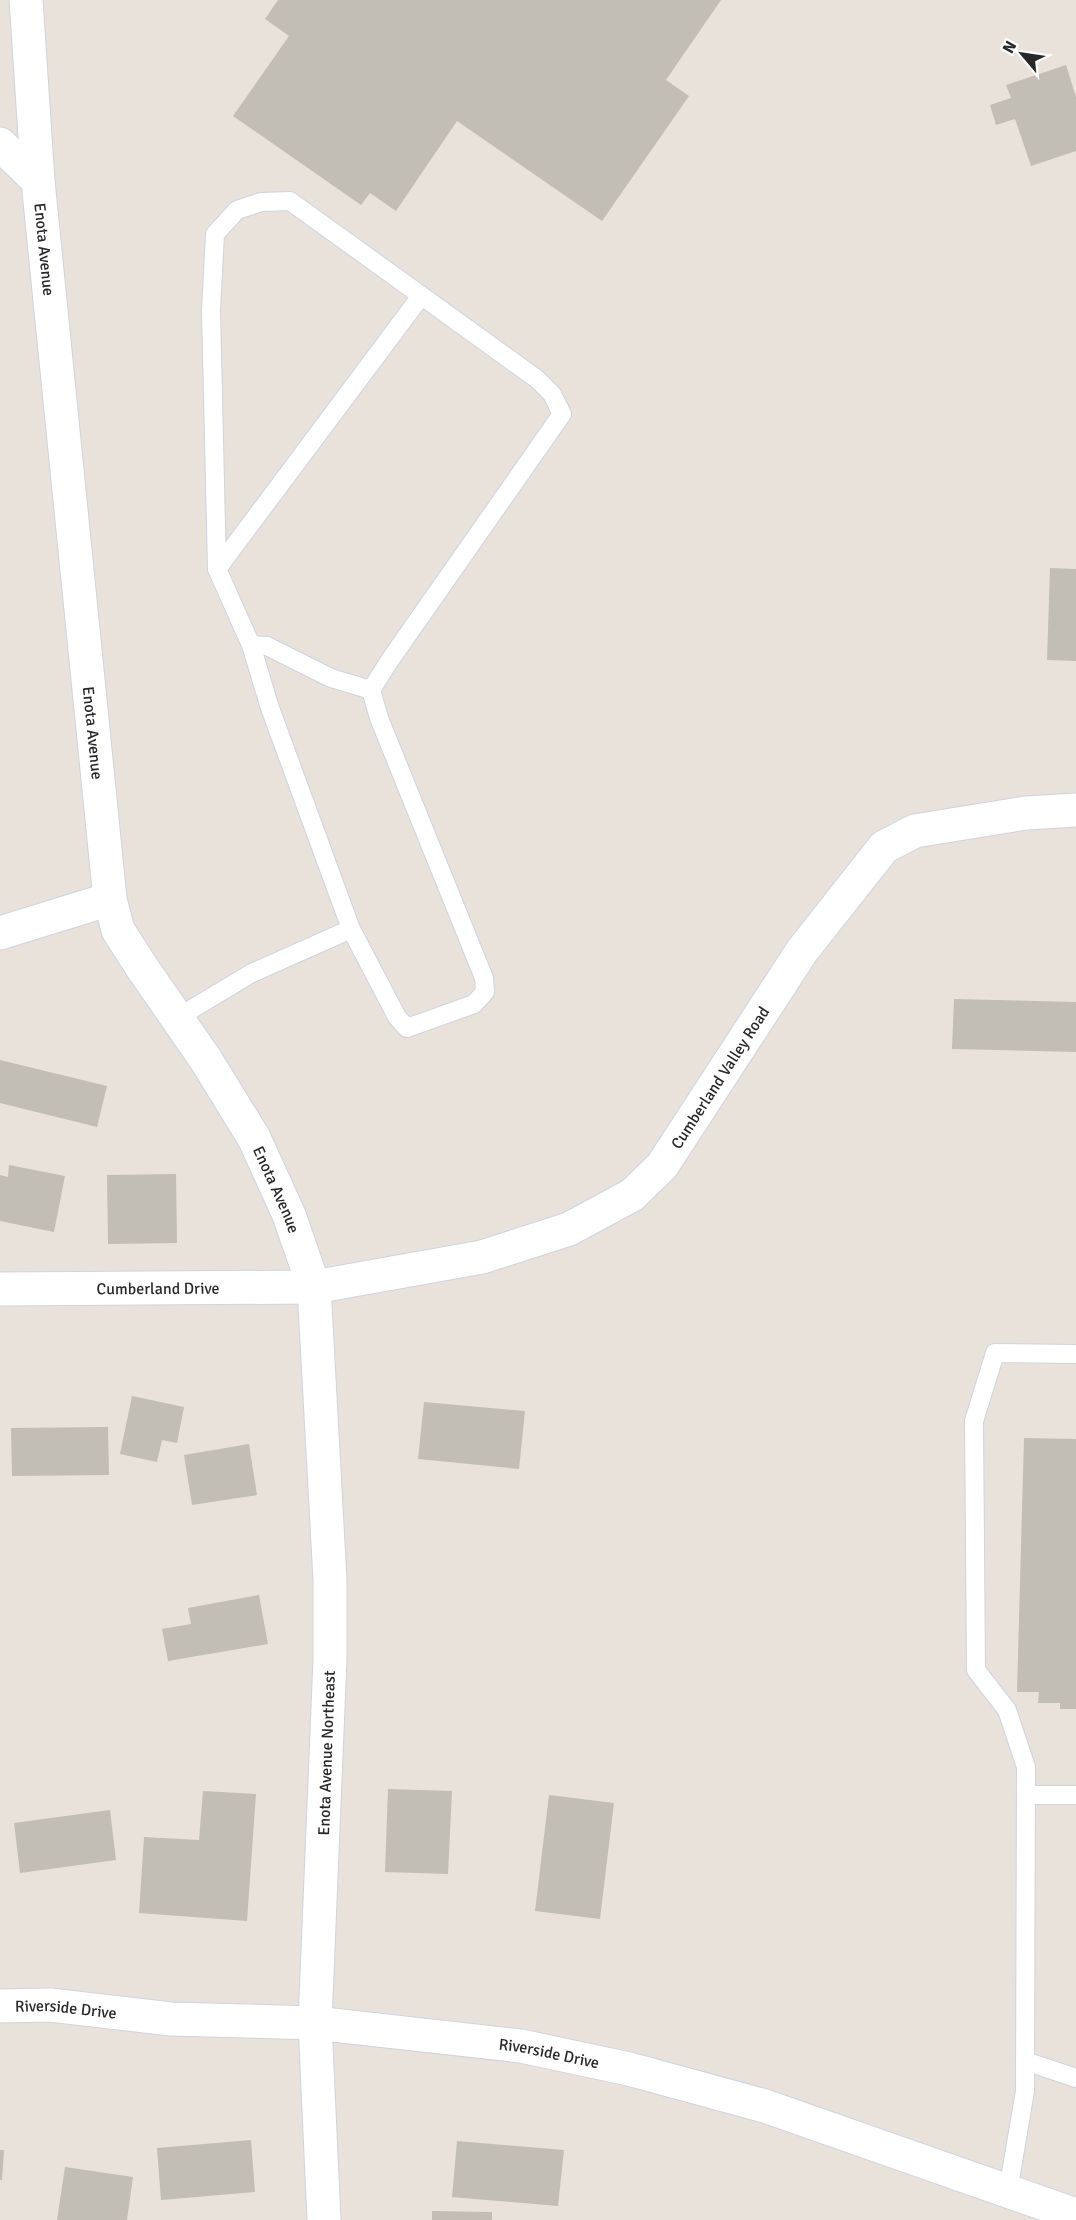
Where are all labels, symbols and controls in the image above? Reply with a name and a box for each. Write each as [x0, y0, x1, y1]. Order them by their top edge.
north arrow [992, 24, 1052, 84]
text: N [998, 37, 1021, 57]
street label: Enota Avenue [29, 202, 58, 297]
street label: Enota Avenue [78, 685, 107, 780]
street label: Cumberland Valley Road [667, 1003, 774, 1153]
street label: Enota Avenue [248, 1143, 304, 1236]
street label: Cumberland Drive [96, 1279, 220, 1299]
street label: Enota Avenue Northeast [314, 1670, 340, 1836]
street label: Riverside Drive [15, 1996, 118, 2024]
street label: Riverside Drive [498, 2035, 601, 2073]

